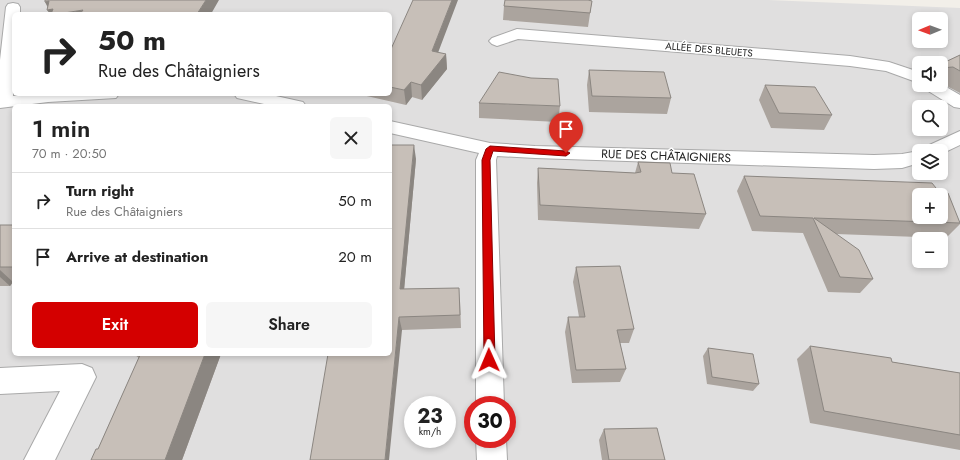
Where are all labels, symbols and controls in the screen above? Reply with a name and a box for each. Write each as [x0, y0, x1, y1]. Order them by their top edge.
north arrow [912, 12, 948, 48]
map controls [912, 12, 948, 268]
text: 50 m [98, 20, 166, 61]
icon: right [32, 28, 84, 80]
street label: ALLÉE DES BLEUETS [665, 38, 754, 61]
button: sound [912, 56, 948, 92]
text: Rue des Châtaigniers [98, 58, 260, 84]
button: search [912, 100, 948, 136]
text: 1 min [32, 111, 90, 146]
pin [549, 112, 583, 153]
button: close [330, 117, 372, 159]
icon: arrive [555, 118, 577, 140]
text: 70 m · 20:50 [32, 144, 107, 163]
button: layers [912, 144, 948, 180]
street label: RUE DES CHÂTAIGNIERS [601, 145, 732, 167]
text: Turn right [66, 180, 134, 202]
button: + [912, 188, 948, 224]
icon: right [32, 190, 54, 212]
text: 50 m [338, 190, 372, 212]
text: Rue des Châtaigniers [66, 202, 183, 221]
button: − [912, 232, 948, 268]
icon: arrive [32, 246, 54, 268]
text: Arrive at destination [66, 246, 208, 268]
text: 20 m [338, 246, 372, 268]
button: Exit [32, 302, 198, 348]
button: Share [206, 302, 372, 348]
position arrow [468, 339, 510, 381]
speed limit sign: 30 [464, 396, 516, 448]
text: 23 [417, 402, 443, 431]
text: km/h [419, 424, 441, 439]

